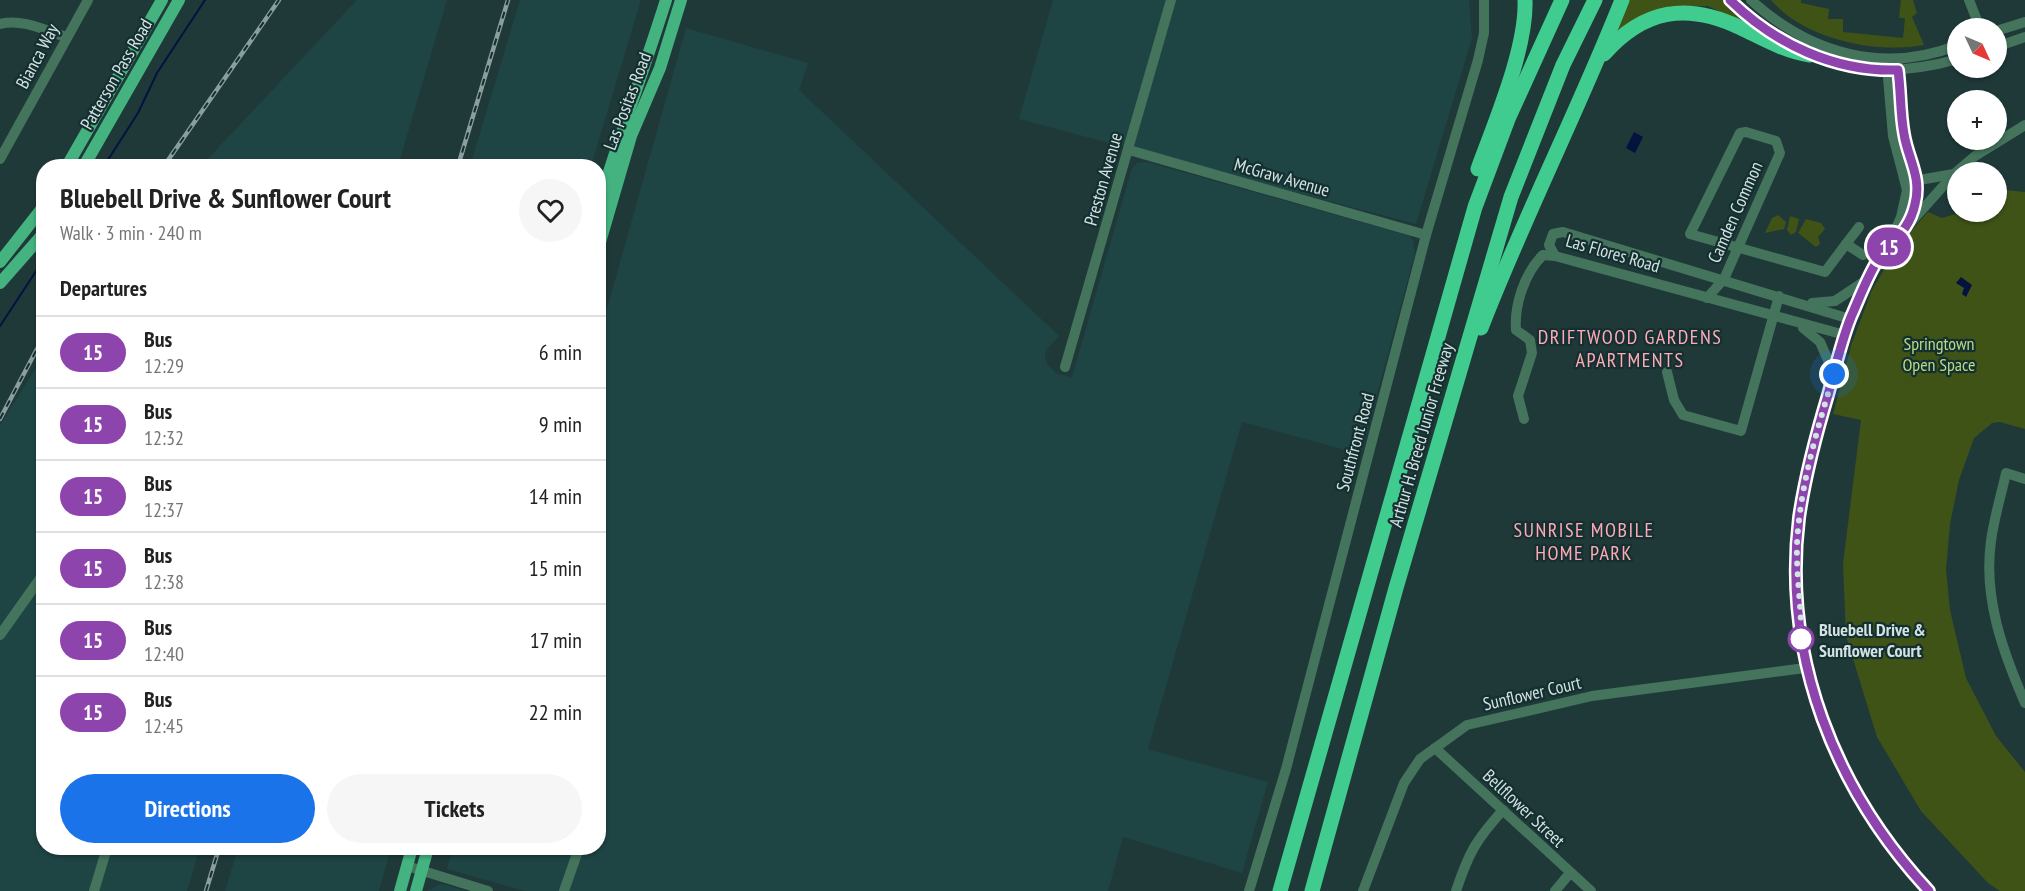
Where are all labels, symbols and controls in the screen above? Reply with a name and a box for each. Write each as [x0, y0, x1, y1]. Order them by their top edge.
street label: Patterson Pass Road [75, 15, 157, 133]
north arrow [1947, 18, 2007, 78]
map controls [1947, 18, 2007, 222]
street label: Bianca Way [10, 19, 64, 92]
street label: Las Positas Road [598, 49, 656, 153]
button: + [1947, 90, 2007, 150]
street label: Preston Avenue [1079, 130, 1127, 228]
street label: McGraw Avenue [1232, 152, 1332, 202]
street label: Camden Common [1702, 158, 1768, 266]
button: − [1947, 162, 2007, 222]
text: Bluebell Drive & Sunflower Court [60, 179, 391, 216]
button: heart [519, 179, 582, 242]
text: Walk · 3 min · 240 m [60, 220, 202, 246]
line badge: 15 [1862, 228, 1916, 266]
street label: Las Flores Road [1563, 229, 1663, 277]
text: 15 [1879, 234, 1899, 261]
text: Departures [60, 274, 147, 302]
district label: DRIFTWOOD GARDENS APARTMENTS [1538, 324, 1722, 373]
text: Bus [144, 325, 172, 353]
park label: Springtown Open Space [1902, 332, 1976, 376]
text: 6 min [539, 338, 582, 366]
text: 15 [83, 339, 103, 366]
street label: Arthur H. Breed Junior Freeway [1384, 340, 1458, 530]
text: 12:29 [144, 353, 184, 379]
your location [1819, 359, 1849, 389]
street label: Southfront Road [1331, 390, 1379, 494]
text: Bus [144, 397, 172, 425]
text: 9 min [539, 410, 582, 438]
text: 15 [83, 411, 103, 438]
text: 12:32 [144, 425, 184, 451]
text: Bus [144, 469, 172, 497]
text: 14 min [529, 482, 582, 510]
text: 15 [83, 483, 103, 510]
text: 12:37 [144, 497, 184, 523]
district label: SUNRISE MOBILE HOME PARK [1513, 517, 1655, 566]
text: Bus [144, 541, 172, 569]
text: 15 min [529, 554, 582, 582]
text: 15 [83, 555, 103, 582]
text: 12:38 [144, 569, 184, 595]
text: Bus [144, 613, 172, 641]
place label: Bluebell Drive & Sunflower Court [1819, 618, 1926, 662]
text: 17 min [530, 626, 582, 654]
marker: Bluebell Drive & Sunflower Court [1788, 626, 1814, 652]
text: 15 [83, 627, 103, 654]
text: 12:40 [144, 641, 184, 667]
street label: Sunflower Court [1481, 671, 1583, 715]
text: Bus [144, 685, 172, 713]
text: 22 min [529, 698, 582, 726]
text: 15 [83, 699, 103, 726]
text: 12:45 [144, 713, 184, 739]
street label: Bellflower Street [1478, 764, 1570, 852]
button: Directions [60, 774, 315, 843]
button: Tickets [327, 774, 582, 843]

